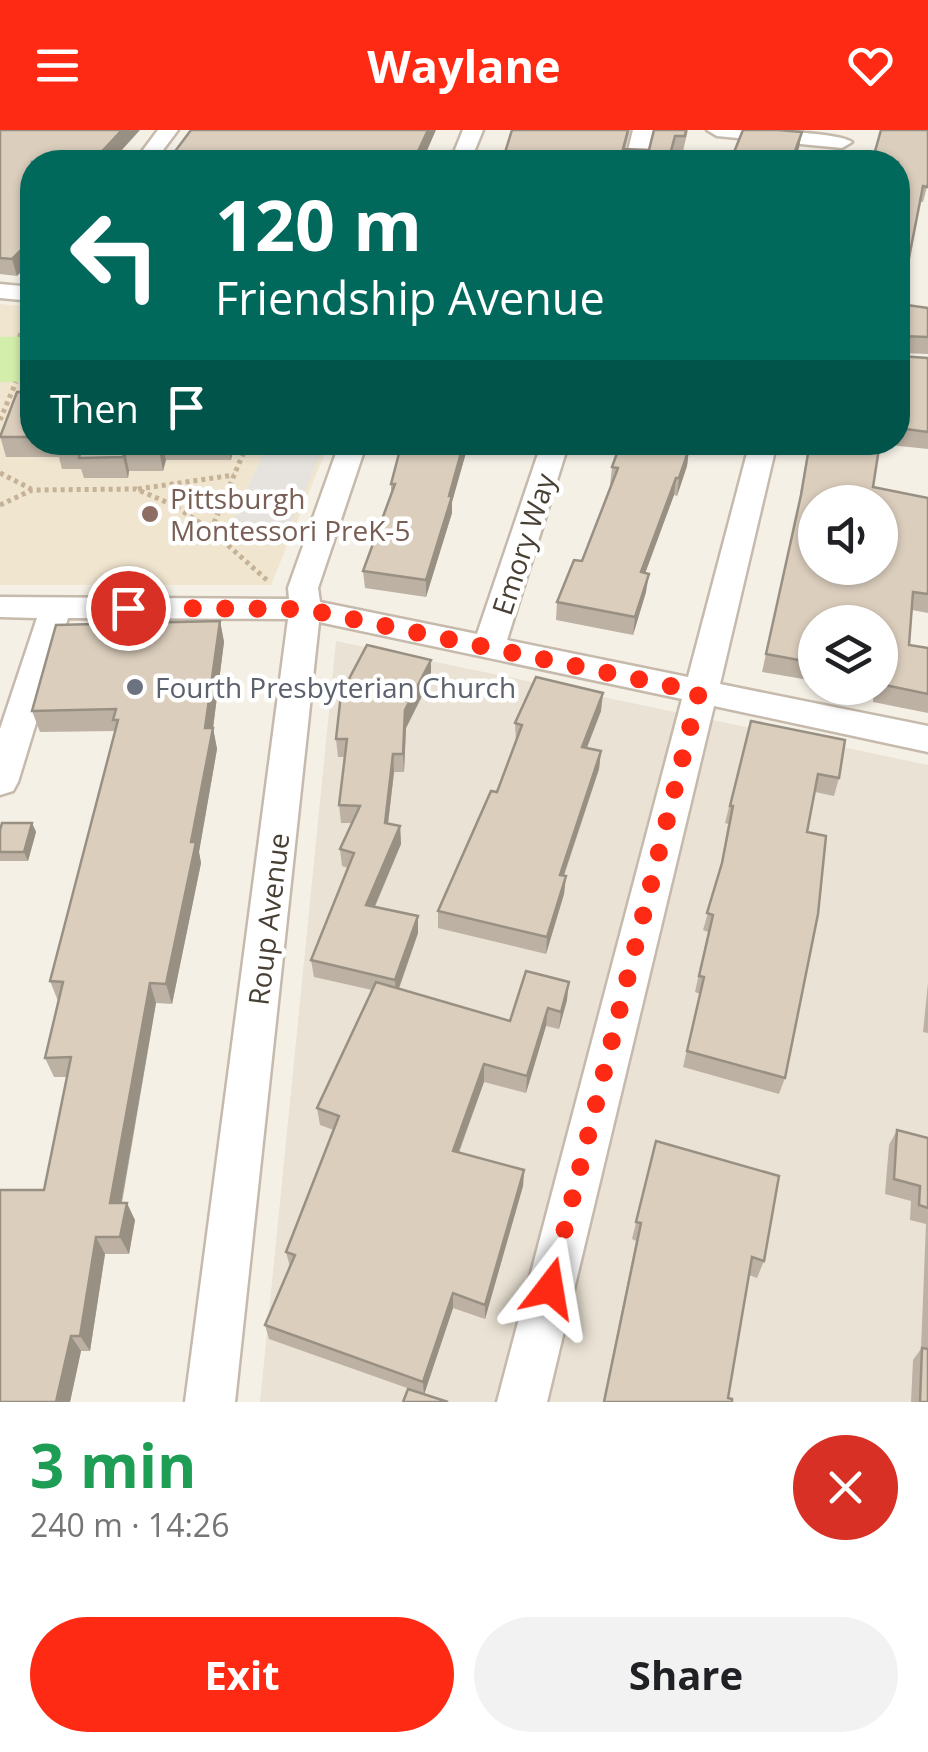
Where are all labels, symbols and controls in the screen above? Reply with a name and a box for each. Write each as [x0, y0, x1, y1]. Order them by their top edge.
text: Waylane [367, 35, 561, 96]
icon: menu [30, 38, 85, 93]
icon: heart [843, 38, 898, 93]
text: 120 m [215, 176, 422, 272]
icon: left [50, 190, 180, 320]
text: Friendship Avenue [215, 267, 605, 328]
icon: arrive [159, 380, 214, 435]
text: Then [50, 382, 139, 434]
street label: Emory Way [482, 468, 564, 620]
place label: Pittsburgh Montessori PreK-5 [170, 479, 410, 549]
map controls [798, 485, 898, 705]
button: sound [798, 485, 898, 585]
marker: Pittsburgh Montessori PreK-5 [139, 503, 161, 525]
pin [86, 566, 171, 651]
icon: arrive [101, 581, 156, 636]
button: layers [798, 605, 898, 705]
place label: Fourth Presbyterian Church [155, 668, 516, 706]
marker: Fourth Presbyterian Church [124, 676, 146, 698]
street label: Roup Avenue [239, 831, 297, 1007]
position arrow [498, 1236, 602, 1340]
text: 3 min [30, 1424, 197, 1506]
button: close [793, 1435, 898, 1540]
text: 240 m · 14:26 [30, 1503, 229, 1546]
button: Exit [30, 1617, 454, 1732]
button: Share [474, 1617, 898, 1732]

